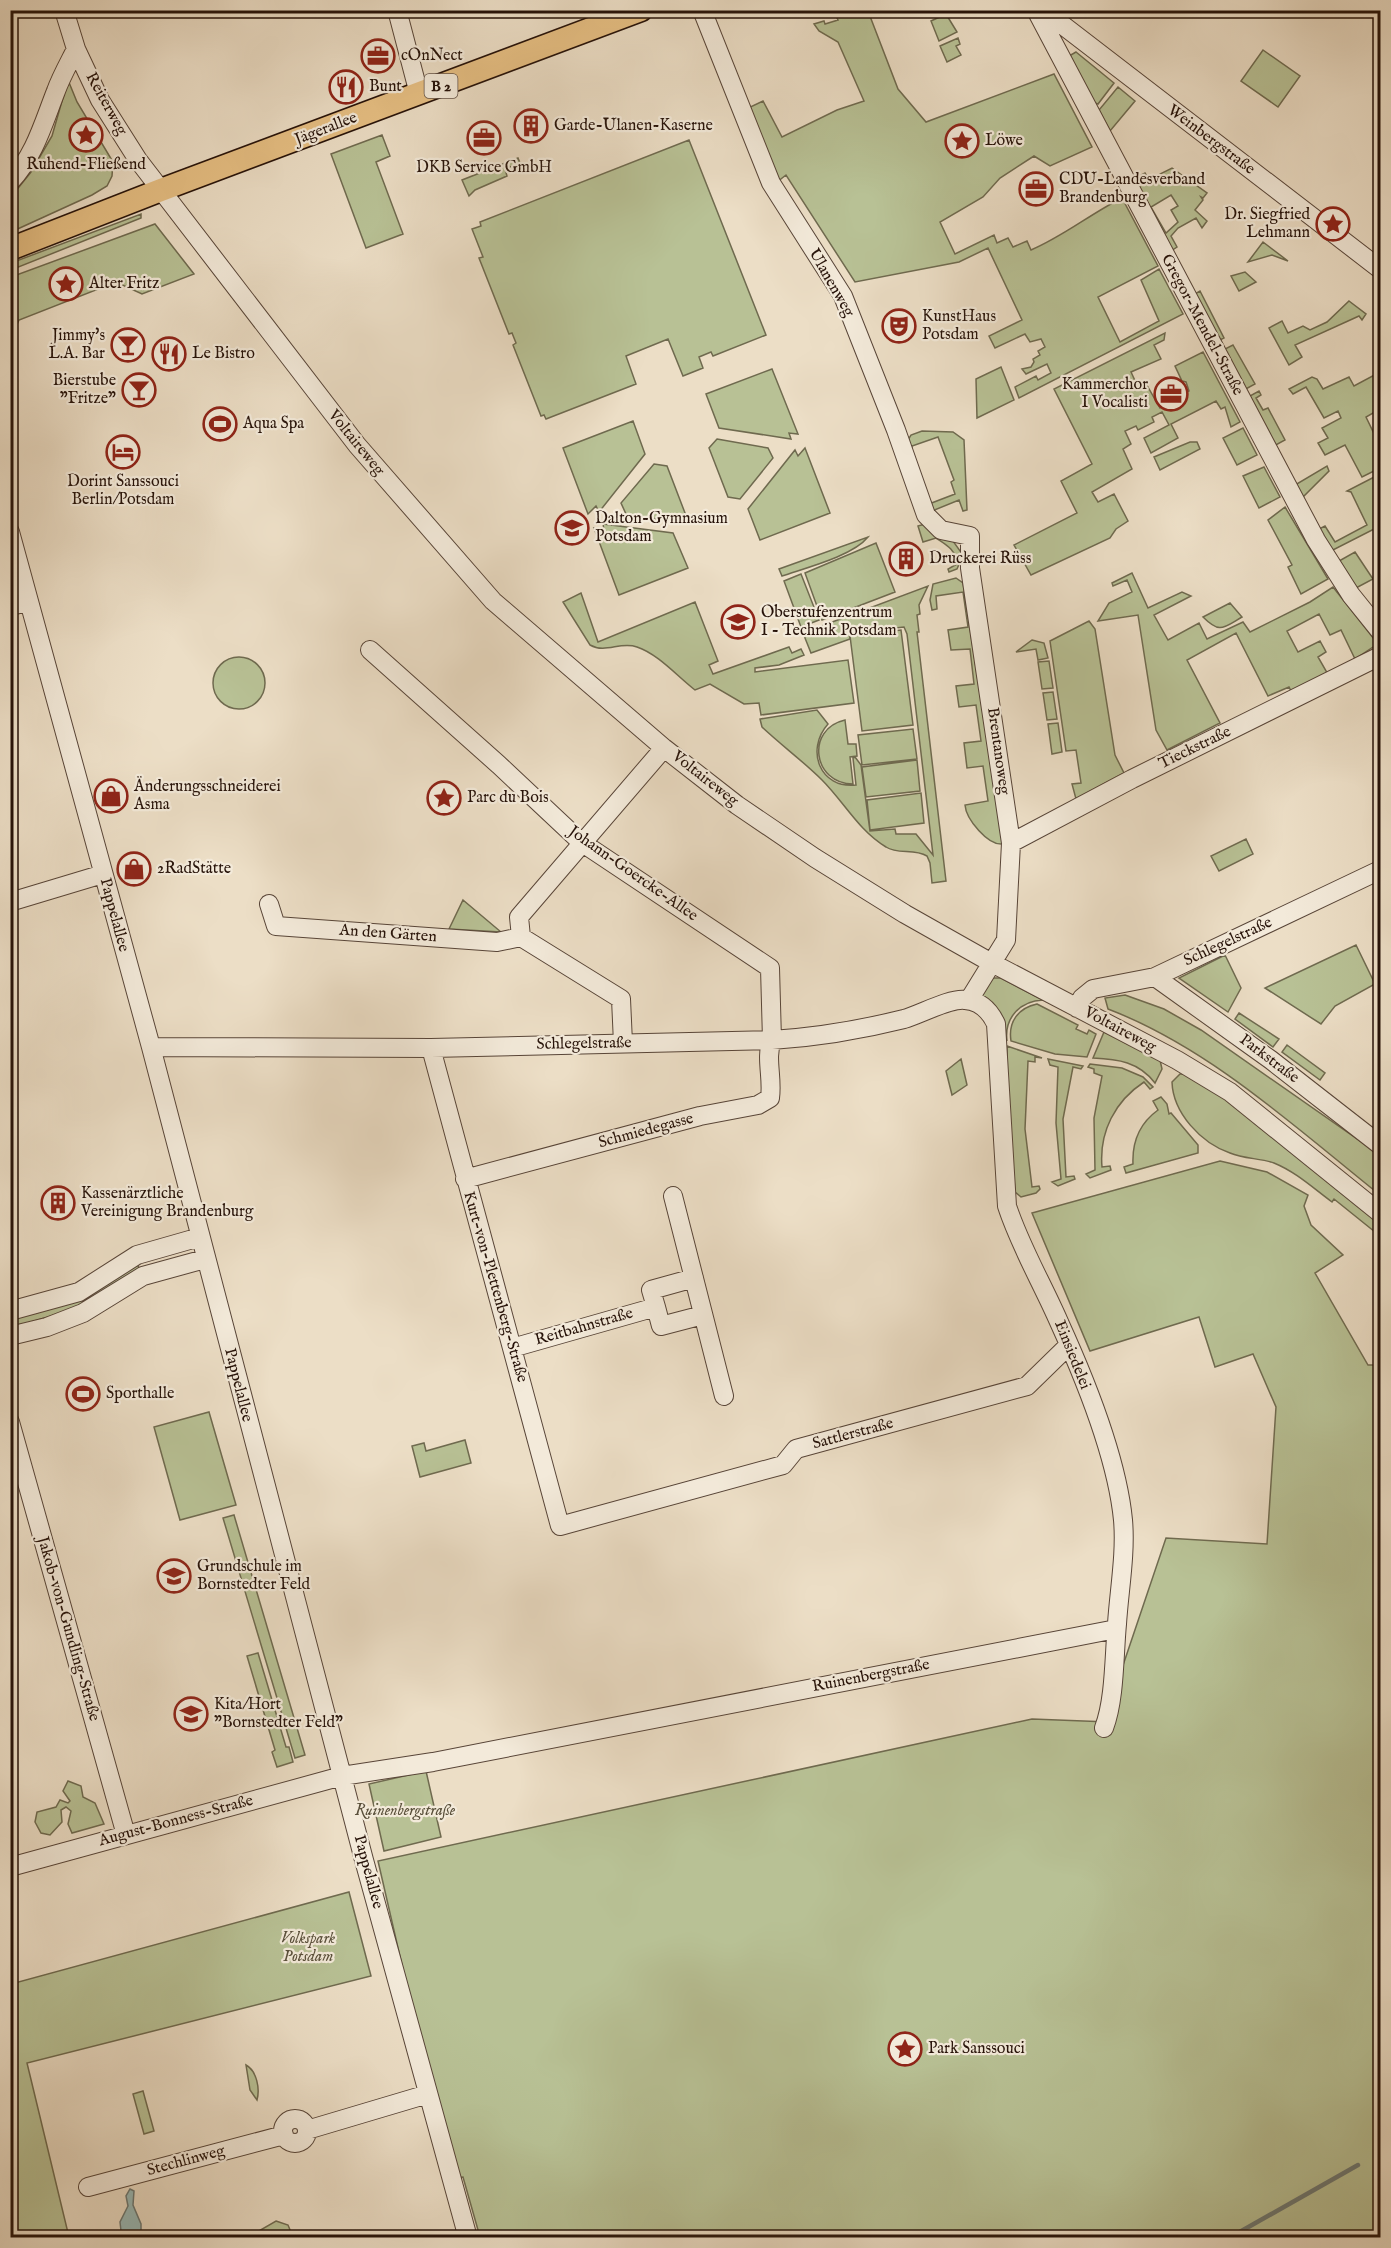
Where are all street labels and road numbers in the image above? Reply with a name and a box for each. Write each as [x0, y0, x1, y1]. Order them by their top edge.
street label: Reiterweg [81, 69, 132, 139]
road number: B 2 [424, 74, 458, 98]
street label: Weinbergstraße [1163, 101, 1259, 179]
street label: Jägerallee [290, 108, 360, 151]
street label: Ulanenweg [803, 245, 859, 321]
street label: Gregor-Mendel-Straße [1156, 251, 1248, 399]
street label: Voltaireweg [323, 405, 389, 480]
street label: Brentanoweg [982, 706, 1014, 796]
street label: Tieckstraße [1156, 722, 1234, 774]
street label: Voltaireweg [667, 746, 743, 811]
street label: Johann-Goercke-Allee [563, 821, 702, 926]
street label: Pappelallee [95, 876, 133, 954]
street label: Schlegelstraße [1181, 913, 1275, 971]
street label: An den Gärten [338, 921, 438, 947]
street label: Voltaireweg [1080, 1002, 1160, 1058]
street label: Parkstraße [1235, 1030, 1303, 1088]
street label: Schlegelstraße [536, 1033, 632, 1055]
street label: Schmiedegasse [596, 1109, 696, 1153]
street label: Kurt-von-Plettenberg-Straße [458, 1189, 532, 1385]
street label: Reitbahnstraße [533, 1303, 635, 1351]
street label: Einsiedelei [1049, 1317, 1095, 1393]
street label: Pappelallee [219, 1346, 257, 1424]
street label: Sattlerstraße [810, 1414, 896, 1454]
street label: Jakob-von-Gundling-Straße [32, 1533, 104, 1724]
street label: Ruinenbergstraße [811, 1655, 931, 1697]
street label: August-Bonness-Straße [96, 1791, 255, 1851]
street label: Pappelallee [349, 1833, 387, 1911]
street label: Stechlinweg [145, 2141, 227, 2181]

